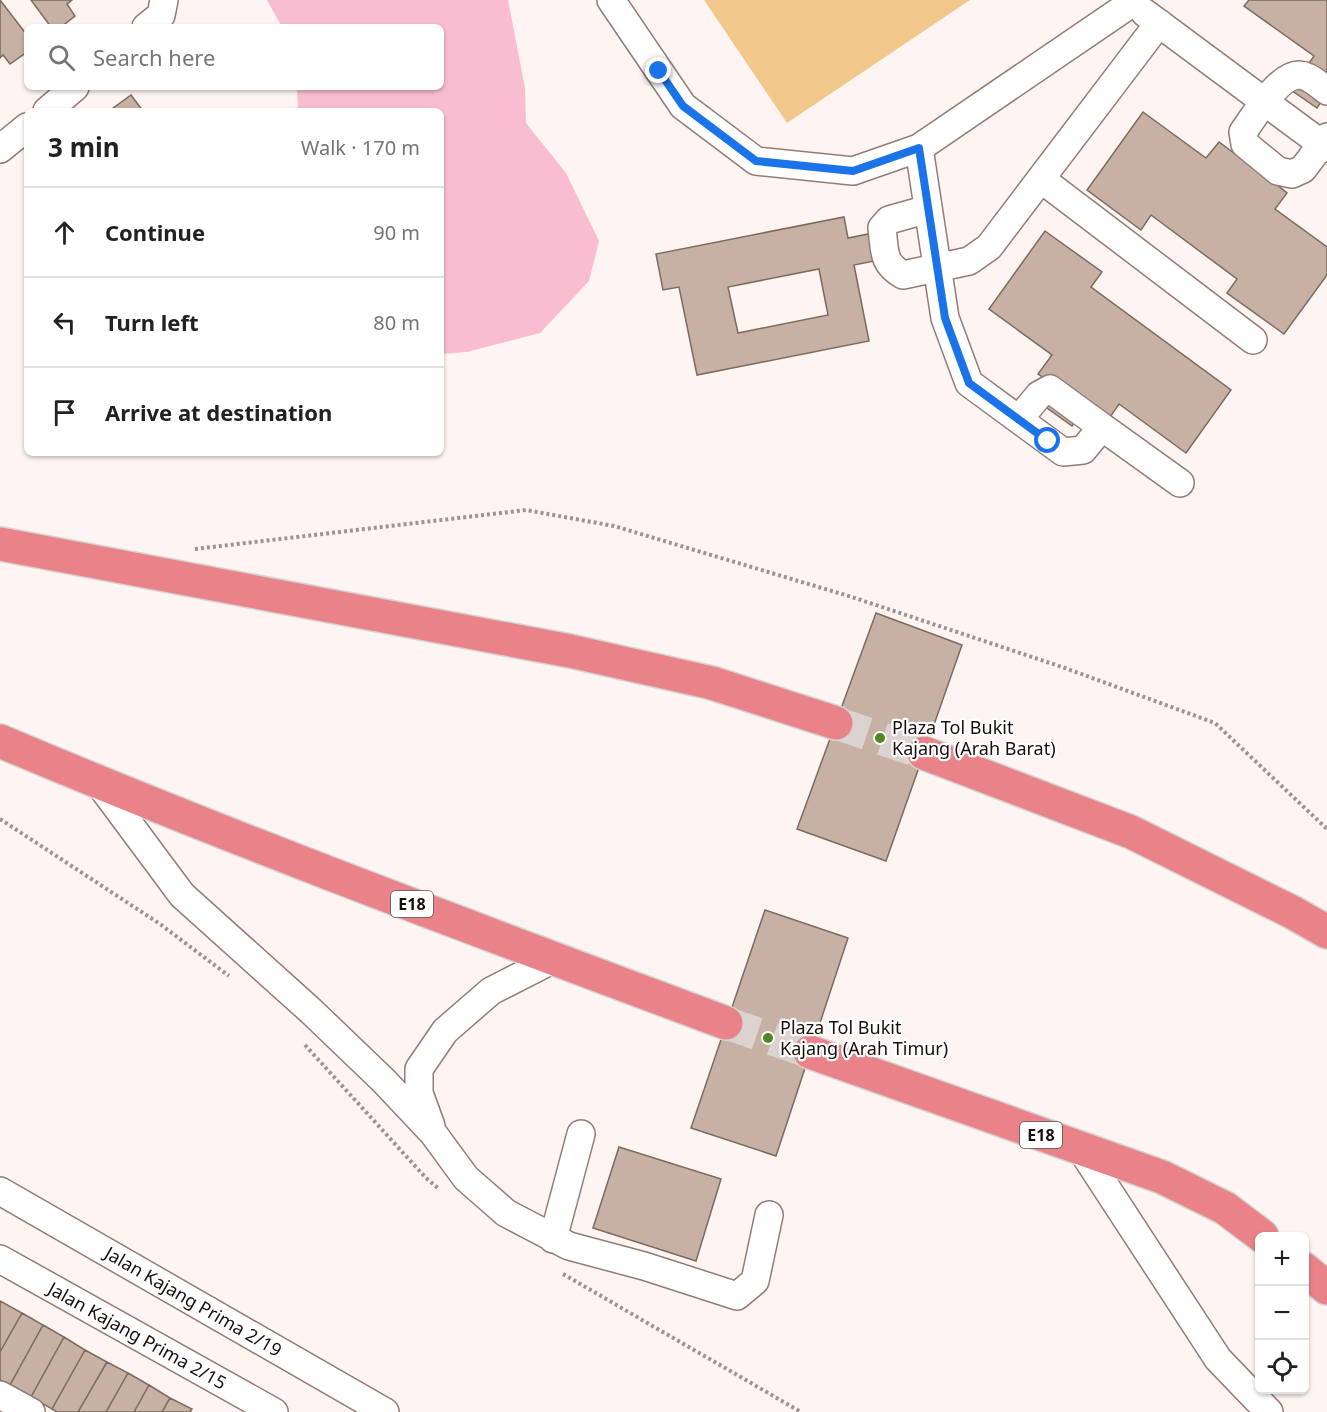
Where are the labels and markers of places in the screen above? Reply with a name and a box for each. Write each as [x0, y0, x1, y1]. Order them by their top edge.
place label: Plaza Tol Bukit Kajang (Arah Barat) [892, 715, 1056, 760]
marker: Plaza Tol Bukit Kajang (Arah Barat) [873, 731, 887, 745]
place label: Plaza Tol Bukit Kajang (Arah Timur) [780, 1015, 948, 1060]
marker: Plaza Tol Bukit Kajang (Arah Timur) [761, 1031, 775, 1045]

